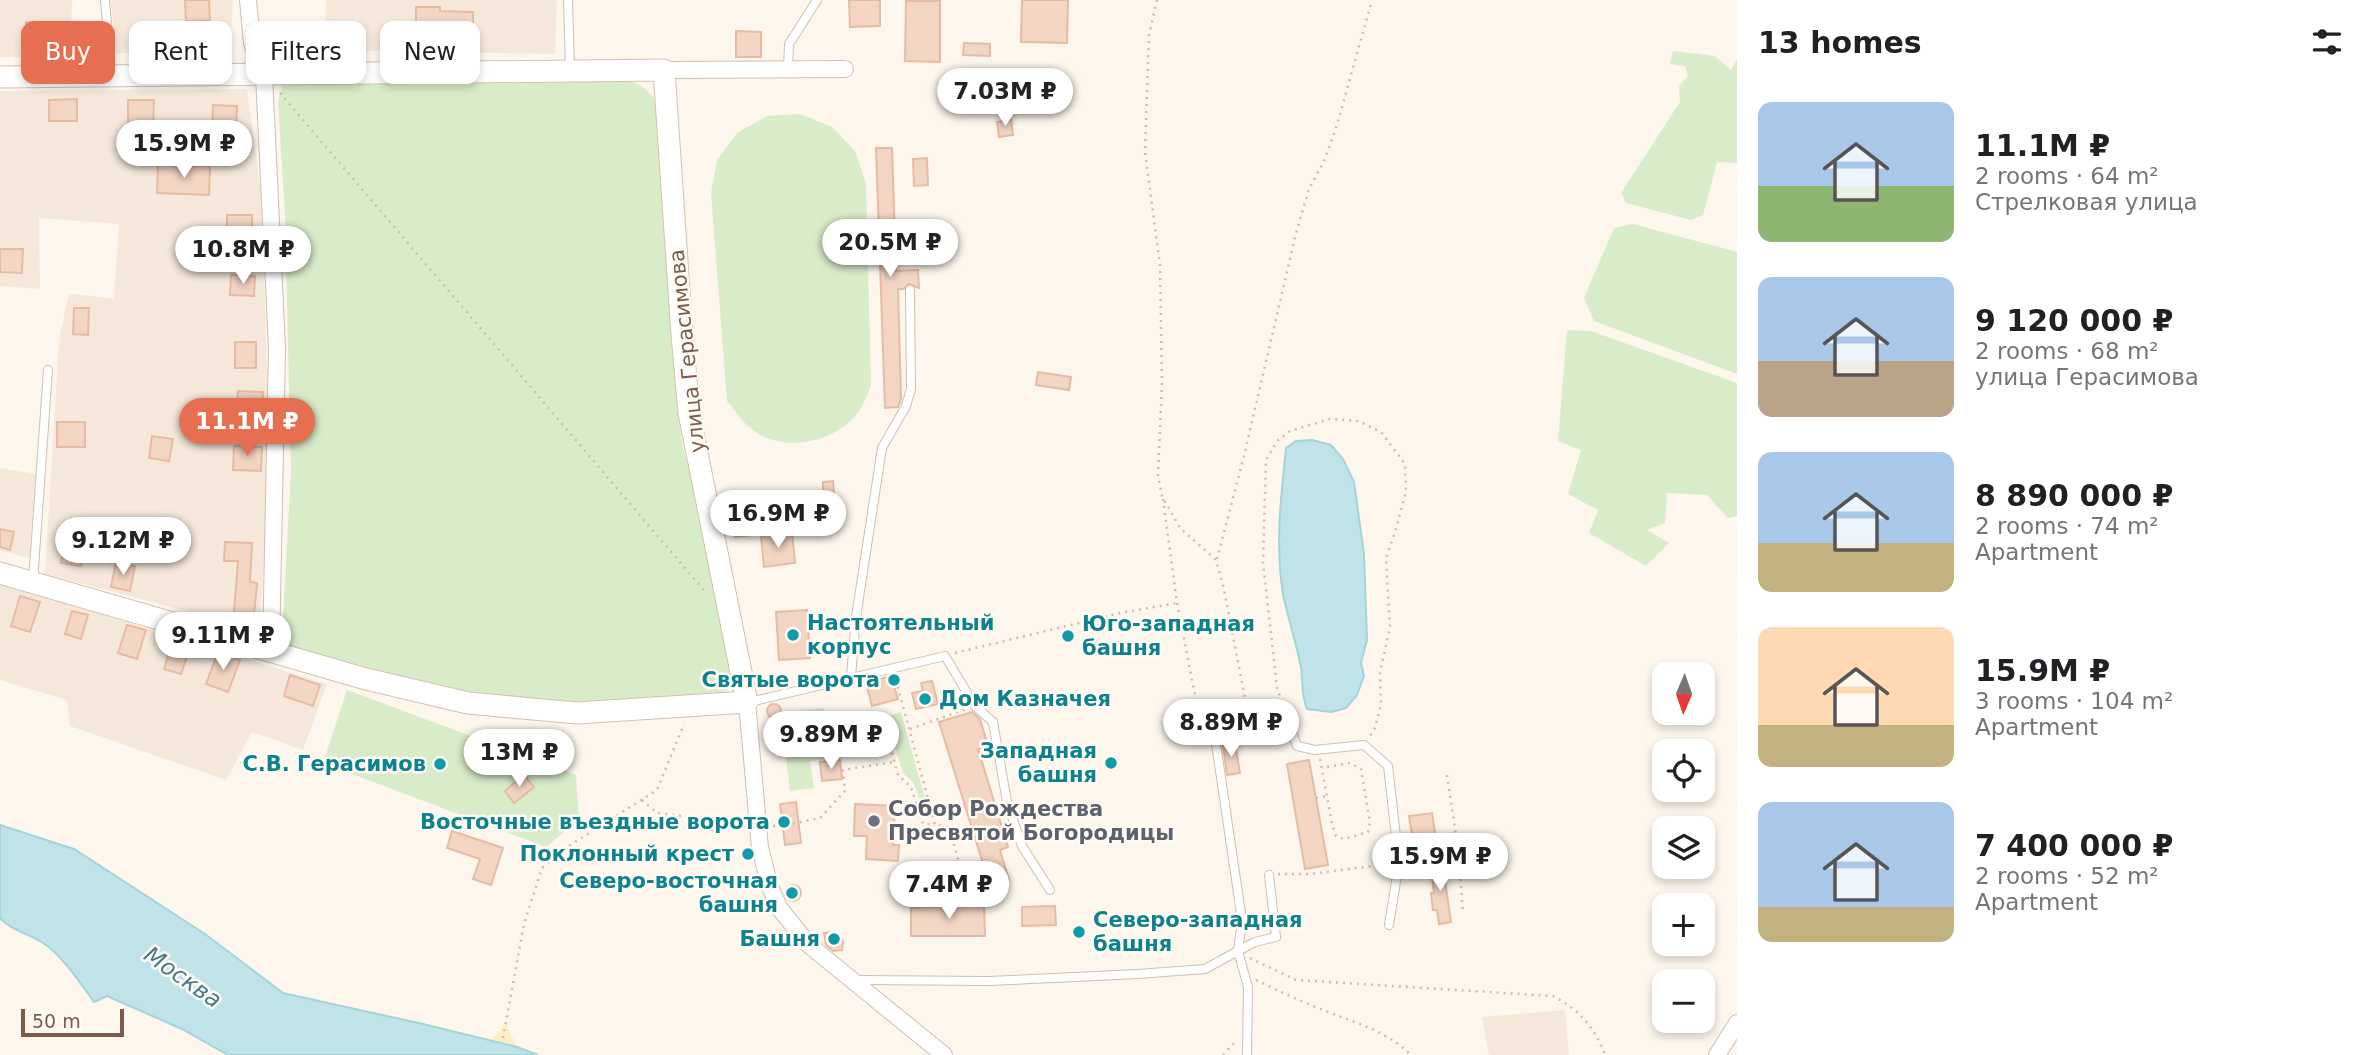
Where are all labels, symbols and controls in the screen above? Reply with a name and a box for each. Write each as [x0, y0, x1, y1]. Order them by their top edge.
chip: Buy [21, 21, 115, 84]
chip: Rent [129, 21, 232, 84]
chip: Filters [246, 21, 366, 84]
chip: New [380, 21, 480, 84]
icon: filters [2308, 23, 2346, 61]
text: 13 homes [1758, 25, 1922, 60]
pin: 7.03M ₽ [940, 68, 1070, 128]
text: 7.03M ₽ [953, 78, 1057, 104]
pin: 15.9M ₽ [119, 120, 249, 180]
text: 11.1M ₽ [1975, 128, 2110, 163]
text: 15.9M ₽ [132, 130, 236, 156]
icon: home [1814, 130, 1898, 214]
text: 2 rooms · 64 m² [1975, 163, 2159, 189]
text: Стрелковая улица [1975, 189, 2198, 215]
pin: 20.5M ₽ [825, 219, 955, 279]
pin: 10.8M ₽ [178, 226, 308, 286]
text: 20.5M ₽ [838, 229, 942, 255]
text: 10.8M ₽ [191, 236, 295, 262]
street label: улица Герасимова [664, 248, 710, 454]
text: 9 120 000 ₽ [1975, 303, 2173, 338]
icon: home [1814, 305, 1898, 389]
text: 2 rooms · 68 m² [1975, 338, 2159, 364]
text: улица Герасимова [1975, 364, 2199, 390]
pin: 11.1M ₽ [182, 398, 312, 458]
text: 11.1M ₽ [195, 408, 299, 434]
text: 8 890 000 ₽ [1975, 478, 2173, 513]
icon: home [1814, 480, 1898, 564]
pin: 16.9M ₽ [713, 490, 843, 550]
text: 16.9M ₽ [726, 500, 830, 526]
text: 2 rooms · 74 m² [1975, 513, 2159, 539]
pin: 9.12M ₽ [58, 518, 188, 577]
text: 9.12M ₽ [71, 527, 175, 553]
text: Apartment [1975, 539, 2098, 565]
place label: Настоятельный корпус [807, 611, 995, 659]
pin: 9.11M ₽ [158, 612, 288, 672]
place label: Юго-западная башня [1082, 612, 1255, 660]
text: 9.11M ₽ [171, 622, 275, 648]
marker: Настоятельный корпус [785, 627, 801, 643]
marker: Юго-западная башня [1060, 628, 1076, 644]
text: 15.9M ₽ [1975, 653, 2110, 688]
icon: home [1814, 655, 1898, 739]
north arrow [1652, 662, 1715, 724]
map controls [1652, 662, 1715, 1033]
place label: Святые ворота [702, 668, 880, 692]
marker: Святые ворота [886, 672, 902, 688]
place label: Дом Казначея [939, 687, 1111, 711]
text: 3 rooms · 104 m² [1975, 688, 2173, 714]
marker: Дом Казначея [917, 691, 933, 707]
pin: 8.89M ₽ [1166, 700, 1296, 759]
text: 8.89M ₽ [1179, 709, 1283, 735]
pin: 9.89M ₽ [766, 712, 896, 771]
text: Apartment [1975, 714, 2098, 740]
text: 9.89M ₽ [779, 721, 883, 747]
pin: 13M ₽ [470, 730, 568, 789]
text: 13M ₽ [480, 739, 558, 765]
place label: Западная башня [980, 739, 1097, 787]
button: locate [1652, 739, 1715, 802]
place label: С.В. Герасимов [242, 752, 426, 776]
marker: Западная башня [1103, 755, 1119, 771]
marker: С.В. Герасимов [432, 756, 448, 772]
place label: Собор Рождества Пресвятой Богородицы [888, 797, 1174, 845]
place label: Восточные въездные ворота [420, 810, 770, 834]
marker: Собор Рождества Пресвятой Богородицы [866, 813, 882, 829]
marker: Восточные въездные ворота [776, 814, 792, 830]
button: layers [1652, 816, 1715, 879]
text: 7 400 000 ₽ [1975, 828, 2173, 863]
icon: home [1814, 830, 1898, 914]
pin: 15.9M ₽ [1375, 834, 1505, 893]
place label: Поклонный крест [520, 842, 735, 866]
text: 15.9M ₽ [1388, 843, 1492, 869]
marker: Поклонный крест [740, 846, 756, 862]
pin: 7.4M ₽ [892, 862, 1006, 921]
text: 2 rooms · 52 m² [1975, 863, 2159, 889]
place label: Северо-восточная башня [559, 869, 778, 917]
text: 7.4M ₽ [905, 871, 993, 897]
marker: Северо-восточная башня [784, 885, 800, 901]
text: Apartment [1975, 889, 2098, 915]
button: + [1652, 893, 1715, 956]
place label: Северо-западная башня [1093, 908, 1303, 956]
marker: Северо-западная башня [1071, 924, 1087, 940]
place label: Башня [740, 927, 820, 951]
marker: Башня [826, 931, 842, 947]
water label: Москва [139, 941, 227, 1013]
button: − [1652, 970, 1715, 1033]
scale bar [21, 1006, 124, 1038]
text: 50 m [32, 1010, 81, 1032]

